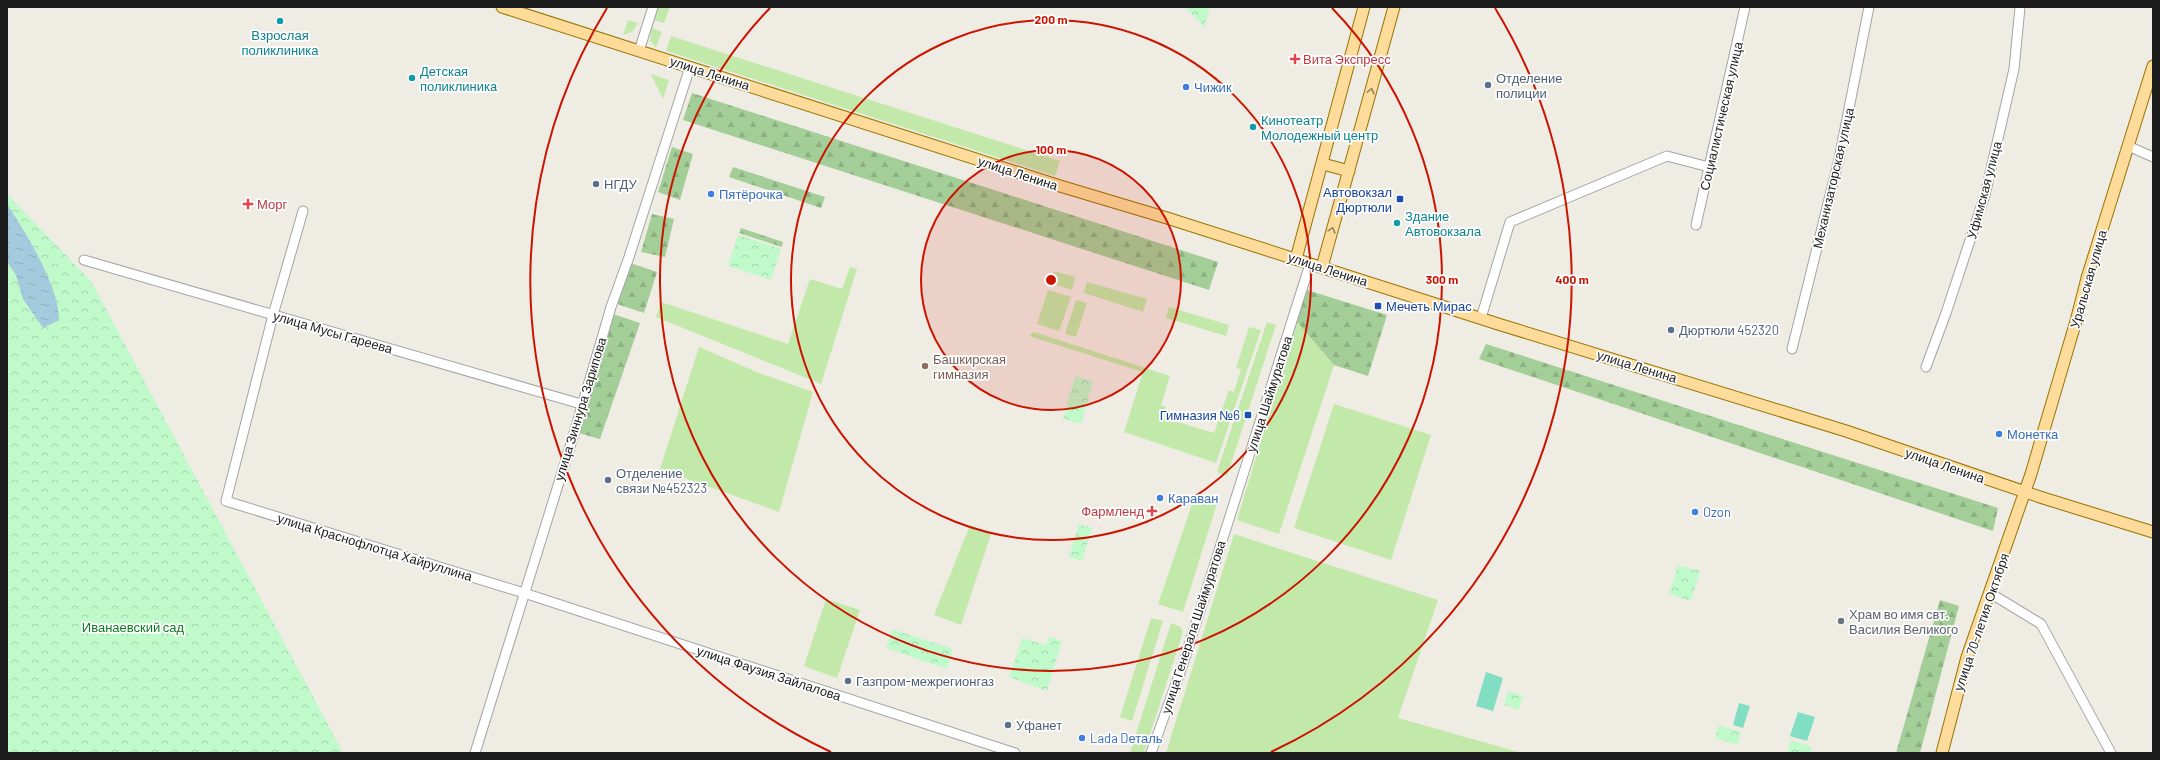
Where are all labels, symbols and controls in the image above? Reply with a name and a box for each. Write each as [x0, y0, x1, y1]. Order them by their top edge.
text: 200 m [1035, 12, 1067, 26]
marker: Взрослая поликлиника [275, 16, 285, 26]
place label: Взрослая поликлиника [241, 27, 319, 58]
street label: Социалистическая улица [1696, 39, 1746, 192]
place label: Вита Экспресс [1303, 51, 1391, 67]
street label: улица Ленина [668, 53, 753, 94]
marker: Вита Экспресс [1290, 54, 1300, 64]
place label: Детская поликлиника [420, 63, 498, 94]
place label: Отделение полиции [1496, 70, 1563, 101]
marker: Детская поликлиника [407, 73, 417, 83]
place label: Чижик [1194, 79, 1232, 95]
marker: Отделение полиции [1483, 80, 1493, 90]
marker: Чижик [1181, 82, 1191, 92]
one-way arrow [1366, 88, 1375, 95]
street label: Механизаторская улица [1809, 105, 1857, 250]
place label: Кинотеатр Молодежный центр [1261, 112, 1378, 143]
marker: Кинотеатр Молодежный центр [1248, 122, 1258, 132]
street label: Уфимская улица [1963, 139, 2005, 240]
text: 100 m [1036, 142, 1066, 156]
street label: улица Ленина [976, 153, 1061, 194]
place label: НГДУ [604, 176, 638, 192]
marker: НГДУ [591, 179, 601, 189]
place label: Автовокзал Дюртюли [1323, 184, 1392, 215]
place label: Пятёрочка [719, 186, 783, 202]
marker: Пятёрочка [706, 189, 716, 199]
marker: Автовокзал Дюртюли [1395, 194, 1405, 204]
place label: Морг [257, 196, 287, 212]
marker: Морг [242, 198, 254, 210]
place label: Здание Автовокзала [1405, 208, 1482, 239]
marker: Здание Автовокзала [1392, 218, 1402, 228]
one-way arrow [1327, 226, 1336, 233]
street label: Уральская улица [2066, 227, 2110, 330]
street label: улица Ленина [1286, 249, 1371, 290]
text: 300 m [1426, 272, 1458, 286]
text: 400 m [1555, 272, 1589, 286]
centre of rings [1044, 273, 1058, 287]
place label: Мечеть Мирас [1386, 298, 1472, 314]
marker: Мечеть Мирас [1373, 301, 1383, 311]
street label: улица Мусы Гареева [272, 307, 395, 357]
place label: Дюртюли 452320 [1679, 322, 1779, 338]
marker: Дюртюли 452320 [1666, 325, 1676, 335]
street label: улица Шаймуратова [1243, 333, 1296, 454]
street label: улица Зиннура Зарипова [551, 335, 610, 483]
street label: улица Ленина [1595, 346, 1680, 386]
place label: Башкирская гимназия [933, 351, 1006, 382]
marker: Башкирская гимназия [920, 361, 930, 371]
place label: Гимназия №6 [1160, 407, 1240, 423]
marker: Гимназия №6 [1243, 410, 1253, 420]
place label: Монетка [2007, 426, 2059, 442]
marker: Монетка [1994, 429, 2004, 439]
street label: улица Ленина [1903, 444, 1988, 486]
place label: Отделение связи №452323 [616, 465, 707, 496]
marker: Отделение связи №452323 [603, 475, 613, 485]
place label: Караван [1168, 490, 1218, 506]
marker: Караван [1155, 493, 1165, 503]
place label: Фармленд [1081, 503, 1144, 519]
place label: Ozon [1703, 504, 1731, 520]
marker: Фармленд [1147, 506, 1157, 516]
marker: Ozon [1690, 507, 1700, 517]
street label: улица Краснофлотца Хайруллина [276, 510, 475, 585]
street label: улица Генерала Шаймуратова [1157, 538, 1229, 716]
street label: улица 70-летия Октября [1950, 551, 2012, 693]
place label: Храм во имя свт. Василия Великого [1849, 606, 1958, 637]
marker: Храм во имя свт. Василия Великого [1836, 616, 1846, 626]
park label: Иванаевский сад [82, 619, 185, 635]
street label: улица Фаузия Зайлалова [695, 642, 844, 704]
place label: Газпром-межрегионгаз [856, 673, 994, 689]
marker: Газпром-межрегионгаз [843, 676, 853, 686]
place label: Уфанет [1016, 717, 1062, 733]
marker: Уфанет [1003, 720, 1013, 730]
place label: Lada Dеталь [1090, 730, 1163, 746]
marker: Lada Dеталь [1077, 733, 1087, 743]

